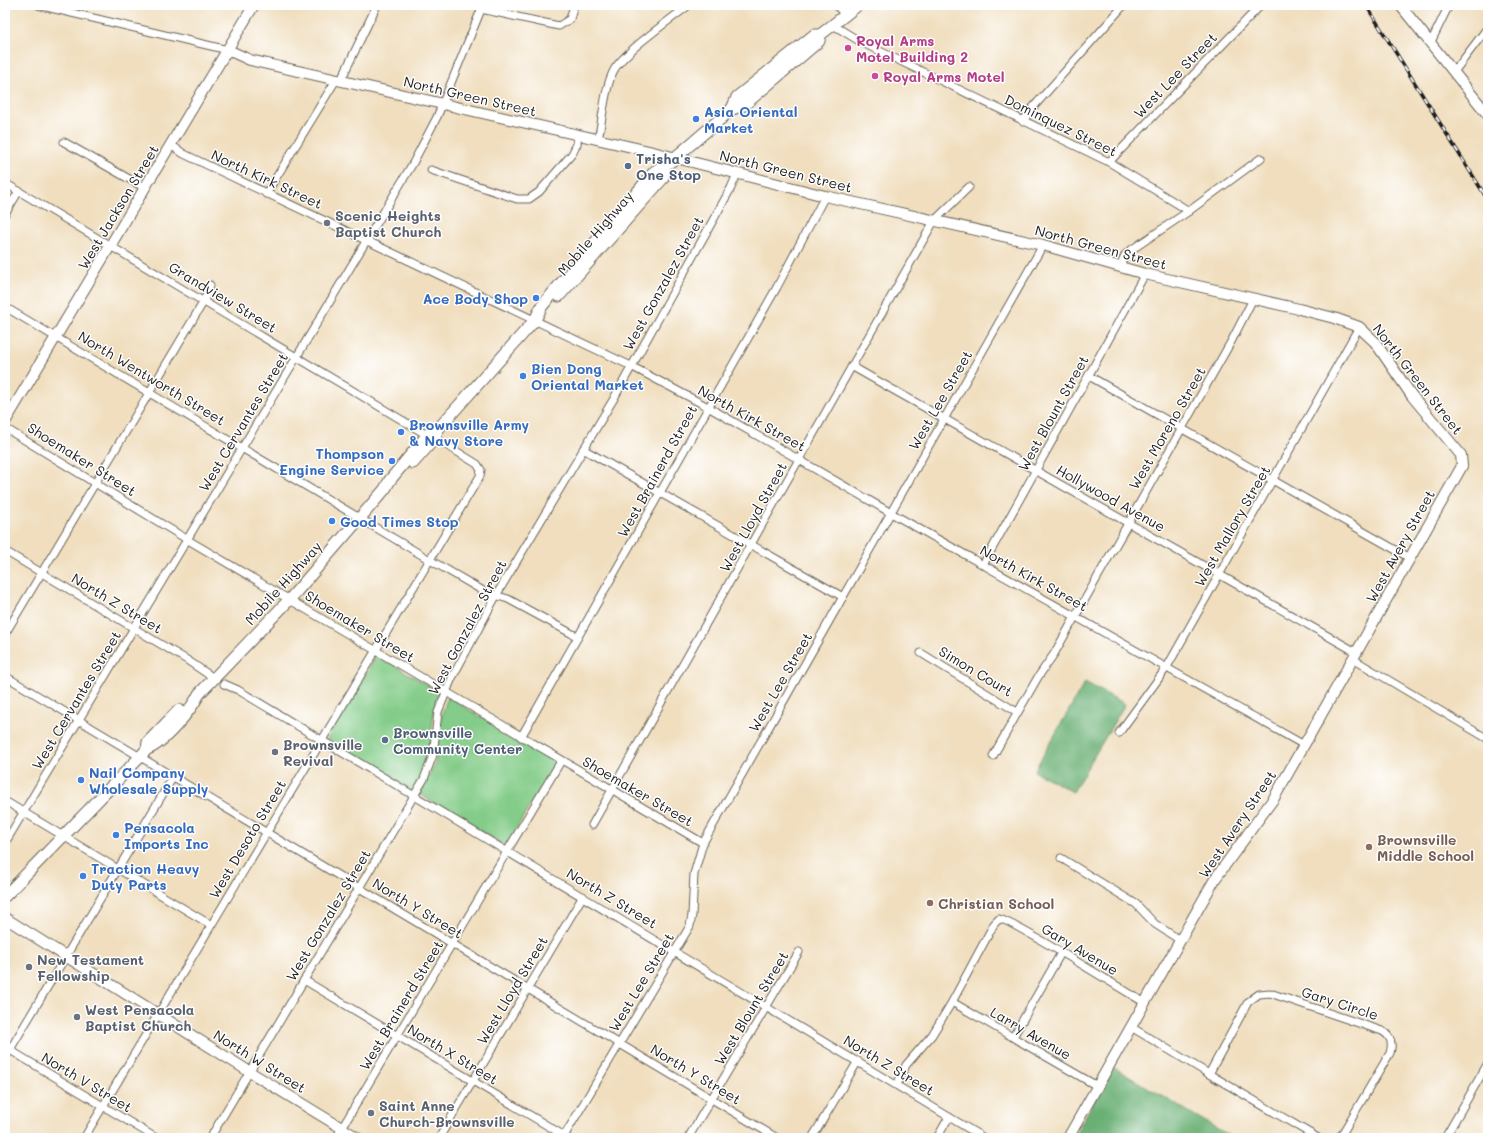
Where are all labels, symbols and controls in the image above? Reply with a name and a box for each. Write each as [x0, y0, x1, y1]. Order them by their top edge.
street label: West Lee Street [1129, 28, 1221, 122]
place label: Royal Arms Motel Building 2 [856, 31, 968, 66]
marker: Royal Arms Motel Building 2 [843, 43, 853, 53]
place label: Royal Arms Motel [883, 67, 1005, 86]
street label: North Green Street [402, 71, 538, 121]
marker: Royal Arms Motel [870, 71, 880, 81]
street label: Dominquez Street [1001, 89, 1121, 161]
place label: Asia Oriental Market [704, 102, 798, 137]
marker: Asia Oriental Market [691, 114, 701, 124]
street label: West Jackson Street [73, 141, 163, 273]
street label: North Kirk Street [208, 145, 326, 213]
street label: North Green Street [718, 145, 854, 197]
place label: Trisha's One Stop [636, 149, 701, 184]
marker: Trisha's One Stop [623, 161, 633, 171]
street label: Mobile Highway [553, 187, 637, 279]
place label: Scenic Heights Baptist Church [335, 206, 441, 241]
street label: West Gonzalez Street [618, 213, 708, 353]
marker: Scenic Heights Baptist Church [322, 218, 332, 228]
street label: North Green Street [1033, 220, 1169, 274]
street label: Grandview Street [165, 257, 281, 337]
place label: Ace Body Shop [423, 289, 528, 308]
marker: Ace Body Shop [531, 293, 541, 303]
street label: North Green Street [1369, 320, 1467, 438]
street label: North Wentworth Street [75, 326, 229, 430]
street label: West Lee Street [904, 347, 976, 453]
street label: West Cervantes Street [194, 349, 292, 495]
street label: West Blount Street [1013, 352, 1093, 474]
place label: Bien Dong Oriental Market [531, 359, 644, 394]
street label: West Moreno Street [1124, 363, 1210, 493]
marker: Bien Dong Oriental Market [518, 371, 528, 381]
street label: North Kirk Street [695, 380, 809, 456]
street label: West Brainerd Street [613, 401, 701, 541]
place label: Brownsville Army & Navy Store [409, 415, 530, 450]
street label: Shoemaker Street [24, 418, 140, 500]
marker: Brownsville Army & Navy Store [396, 427, 406, 437]
place label: Thompson Engine Service [279, 444, 384, 479]
marker: Thompson Engine Service [387, 456, 397, 466]
street label: West Lloyd Street [715, 459, 791, 575]
street label: Hollywood Avenue [1053, 460, 1169, 536]
street label: West Mallory Street [1190, 462, 1274, 590]
street label: West Avery Street [1361, 486, 1439, 606]
place label: Good Times Stop [340, 512, 459, 531]
marker: Good Times Stop [327, 516, 337, 526]
street label: Mobile Highway [240, 537, 326, 629]
street label: North Kirk Street [977, 540, 1091, 616]
street label: West Gonzalez Street [423, 556, 511, 698]
street label: North Z Street [68, 568, 166, 638]
street label: Shoemaker Street [302, 586, 418, 666]
street label: West Cervantes Street [27, 627, 125, 773]
street label: West Lee Street [744, 629, 816, 735]
street label: Simon Court [936, 641, 1016, 701]
place label: Brownsville Community Center [393, 723, 522, 758]
place label: Brownsville Revival [283, 735, 362, 770]
marker: Brownsville Community Center [380, 735, 390, 745]
marker: Brownsville Revival [270, 747, 280, 757]
street label: Shoemaker Street [579, 752, 697, 830]
place label: Nail Company Wholesale Supply [89, 763, 209, 798]
street label: West Avery Street [1194, 766, 1280, 882]
marker: Nail Company Wholesale Supply [76, 775, 86, 785]
street label: West Desoto Street [204, 776, 290, 902]
place label: Pensacola Imports Inc [124, 818, 209, 853]
marker: Pensacola Imports Inc [111, 830, 121, 840]
place label: Brownsville Middle School [1377, 830, 1474, 865]
marker: Brownsville Middle School [1364, 842, 1374, 852]
street label: West Gonzalez Street [281, 846, 375, 984]
place label: Traction Heavy Duty Parts [91, 859, 200, 894]
street label: North Z Street [563, 863, 661, 933]
marker: Traction Heavy Duty Parts [78, 871, 88, 881]
street label: North Y Street [369, 873, 467, 943]
place label: Christian School [938, 894, 1054, 913]
marker: Christian School [925, 898, 935, 908]
street label: Gary Avenue [1038, 919, 1122, 979]
street label: West Lee Street [604, 929, 678, 1035]
street label: West Lloyd Street [472, 932, 552, 1048]
street label: West Brainerd Street [355, 936, 447, 1074]
street label: West Blount Street [710, 948, 792, 1068]
place label: New Testament Fellowship [37, 950, 144, 985]
marker: New Testament Fellowship [24, 962, 34, 972]
street label: Gary Circle [1299, 982, 1381, 1024]
place label: West Pensacola Baptist Church [85, 1000, 195, 1035]
street label: Larry Avenue [987, 1002, 1075, 1064]
marker: West Pensacola Baptist Church [72, 1012, 82, 1022]
street label: North X Street [404, 1019, 502, 1089]
street label: North W Street [210, 1025, 310, 1097]
street label: North Z Street [840, 1030, 938, 1100]
street label: North Y Street [647, 1039, 745, 1109]
street label: North V Street [38, 1048, 136, 1116]
place label: Saint Anne Church-Brownsville [379, 1096, 515, 1131]
marker: Saint Anne Church-Brownsville [366, 1108, 376, 1118]

